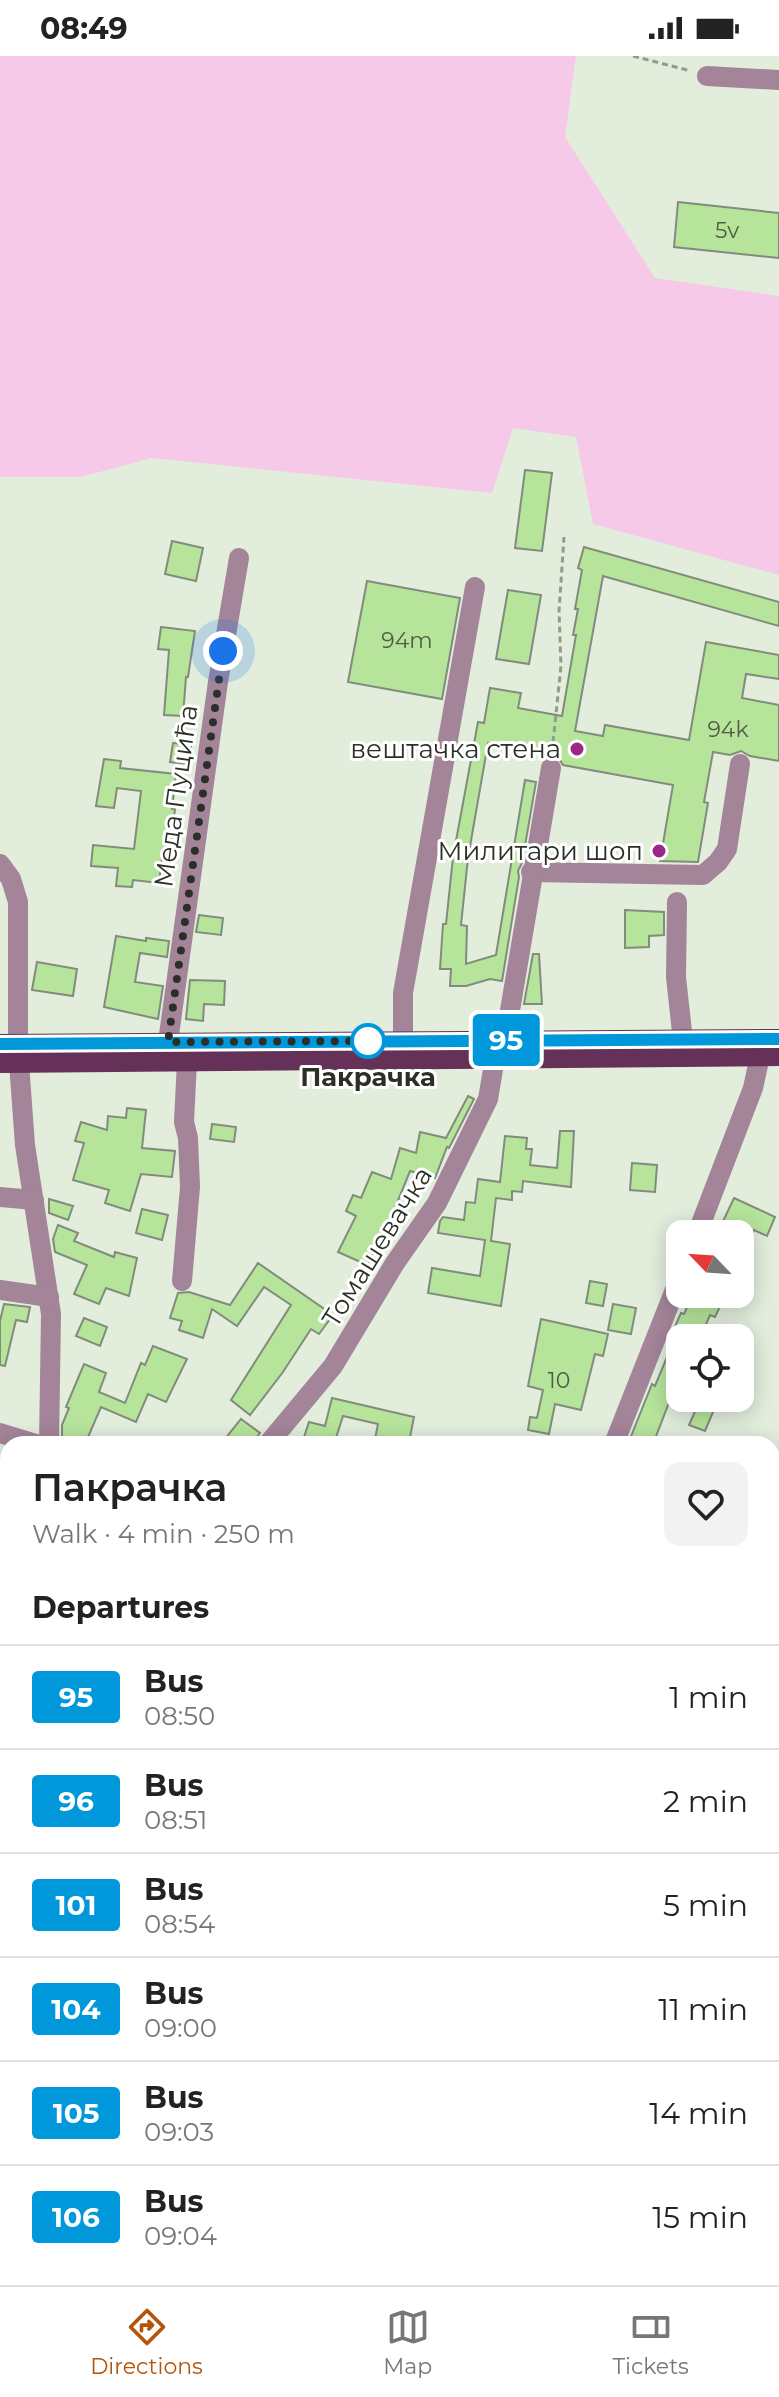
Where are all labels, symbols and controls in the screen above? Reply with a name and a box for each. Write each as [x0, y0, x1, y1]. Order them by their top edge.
text: 08:49 [40, 10, 128, 47]
house number: 5v [715, 217, 739, 244]
house number: 94m [381, 627, 433, 654]
your location [203, 631, 243, 671]
street label: Меда Пуцића [147, 703, 205, 889]
house number: 94k [707, 716, 749, 743]
place label: вештачка стена [350, 733, 561, 765]
marker: вештачка стена [568, 740, 586, 758]
place label: Милитари шоп [438, 835, 643, 867]
marker: Милитари шоп [650, 842, 668, 860]
line badge: 95 [470, 1014, 542, 1066]
text: 95 [489, 1023, 523, 1057]
marker: Пакрачка [351, 1024, 385, 1058]
place label: Пакрачка [300, 1061, 436, 1093]
street label: Томашевачка [315, 1161, 439, 1333]
north arrow [666, 1220, 754, 1308]
map controls [666, 1220, 754, 1412]
button: locate [666, 1324, 754, 1412]
house number: 10 [548, 1367, 570, 1394]
button: heart [664, 1462, 748, 1546]
text: Пакрачка [32, 1464, 227, 1511]
text: Walk · 4 min · 250 m [32, 1518, 295, 1550]
text: Departures [32, 1589, 209, 1626]
text: Bus [144, 1663, 204, 1700]
text: 1 min [669, 1679, 748, 1716]
text: 95 [59, 1680, 93, 1714]
text: 08:50 [144, 1700, 215, 1732]
text: Bus [144, 1767, 204, 1804]
text: 2 min [663, 1783, 748, 1820]
text: 96 [58, 1784, 94, 1818]
text: 08:51 [144, 1804, 207, 1836]
text: Bus [144, 1871, 204, 1908]
text: 5 min [663, 1887, 748, 1924]
text: 101 [56, 1888, 96, 1922]
text: 08:54 [144, 1908, 215, 1940]
text: Bus [144, 1975, 204, 2012]
text: 11 min [658, 1991, 748, 2028]
text: 104 [51, 1992, 101, 2026]
text: 09:00 [144, 2012, 217, 2044]
text: Bus [144, 2079, 204, 2116]
text: 14 min [649, 2095, 748, 2132]
text: 105 [53, 2096, 99, 2130]
text: 09:03 [144, 2116, 214, 2148]
text: Bus [144, 2183, 204, 2220]
text: 15 min [652, 2199, 748, 2236]
text: 106 [52, 2200, 100, 2234]
text: 09:04 [144, 2220, 217, 2252]
tab: Directions [90, 2305, 203, 2380]
tab: Map [383, 2305, 432, 2380]
tab: Tickets [612, 2305, 689, 2380]

